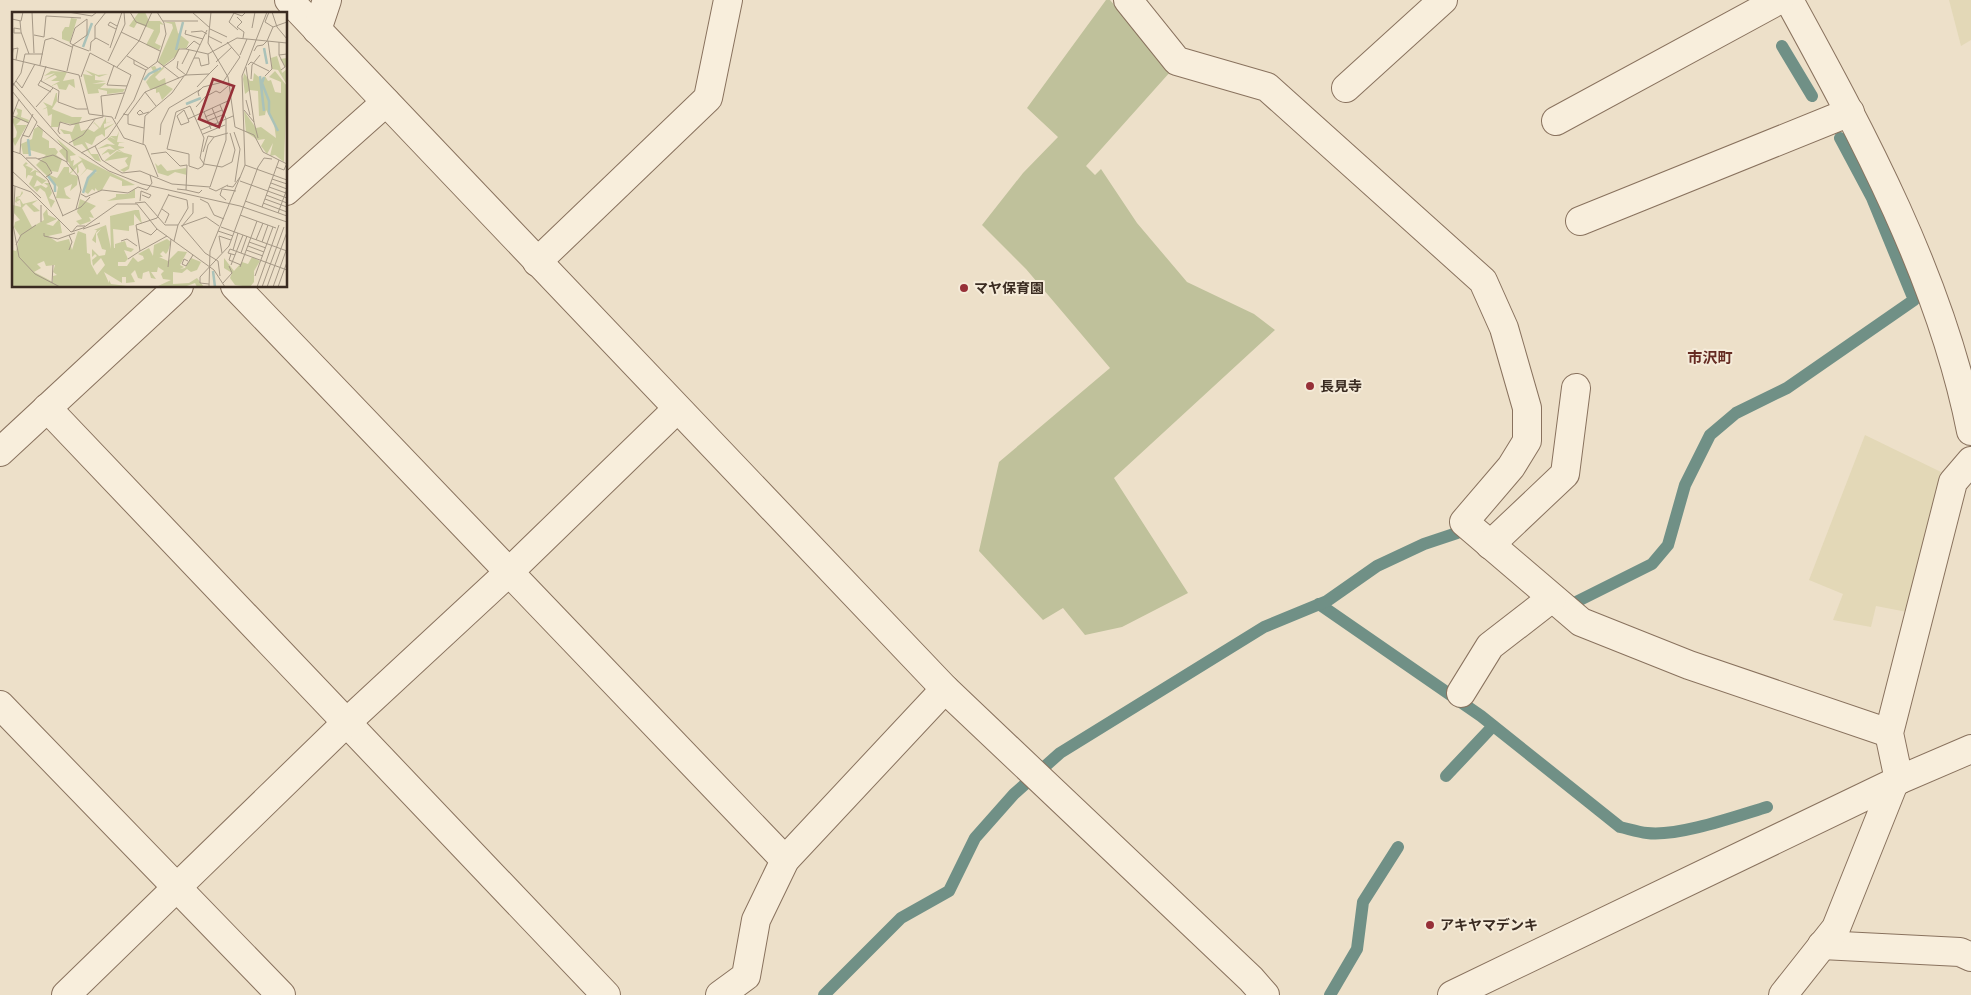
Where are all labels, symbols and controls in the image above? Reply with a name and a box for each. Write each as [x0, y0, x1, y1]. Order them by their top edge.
inset map [12, 12, 288, 288]
place label: マヤ保育園 [974, 279, 1044, 297]
marker: マヤ保育園 [958, 282, 970, 294]
district label: 市沢町 [1687, 348, 1733, 367]
place label: 長見寺 [1320, 377, 1362, 395]
marker: 長見寺 [1304, 380, 1316, 392]
place label: アキヤマデンキ [1440, 916, 1538, 934]
marker: アキヤマデンキ [1424, 919, 1436, 931]

